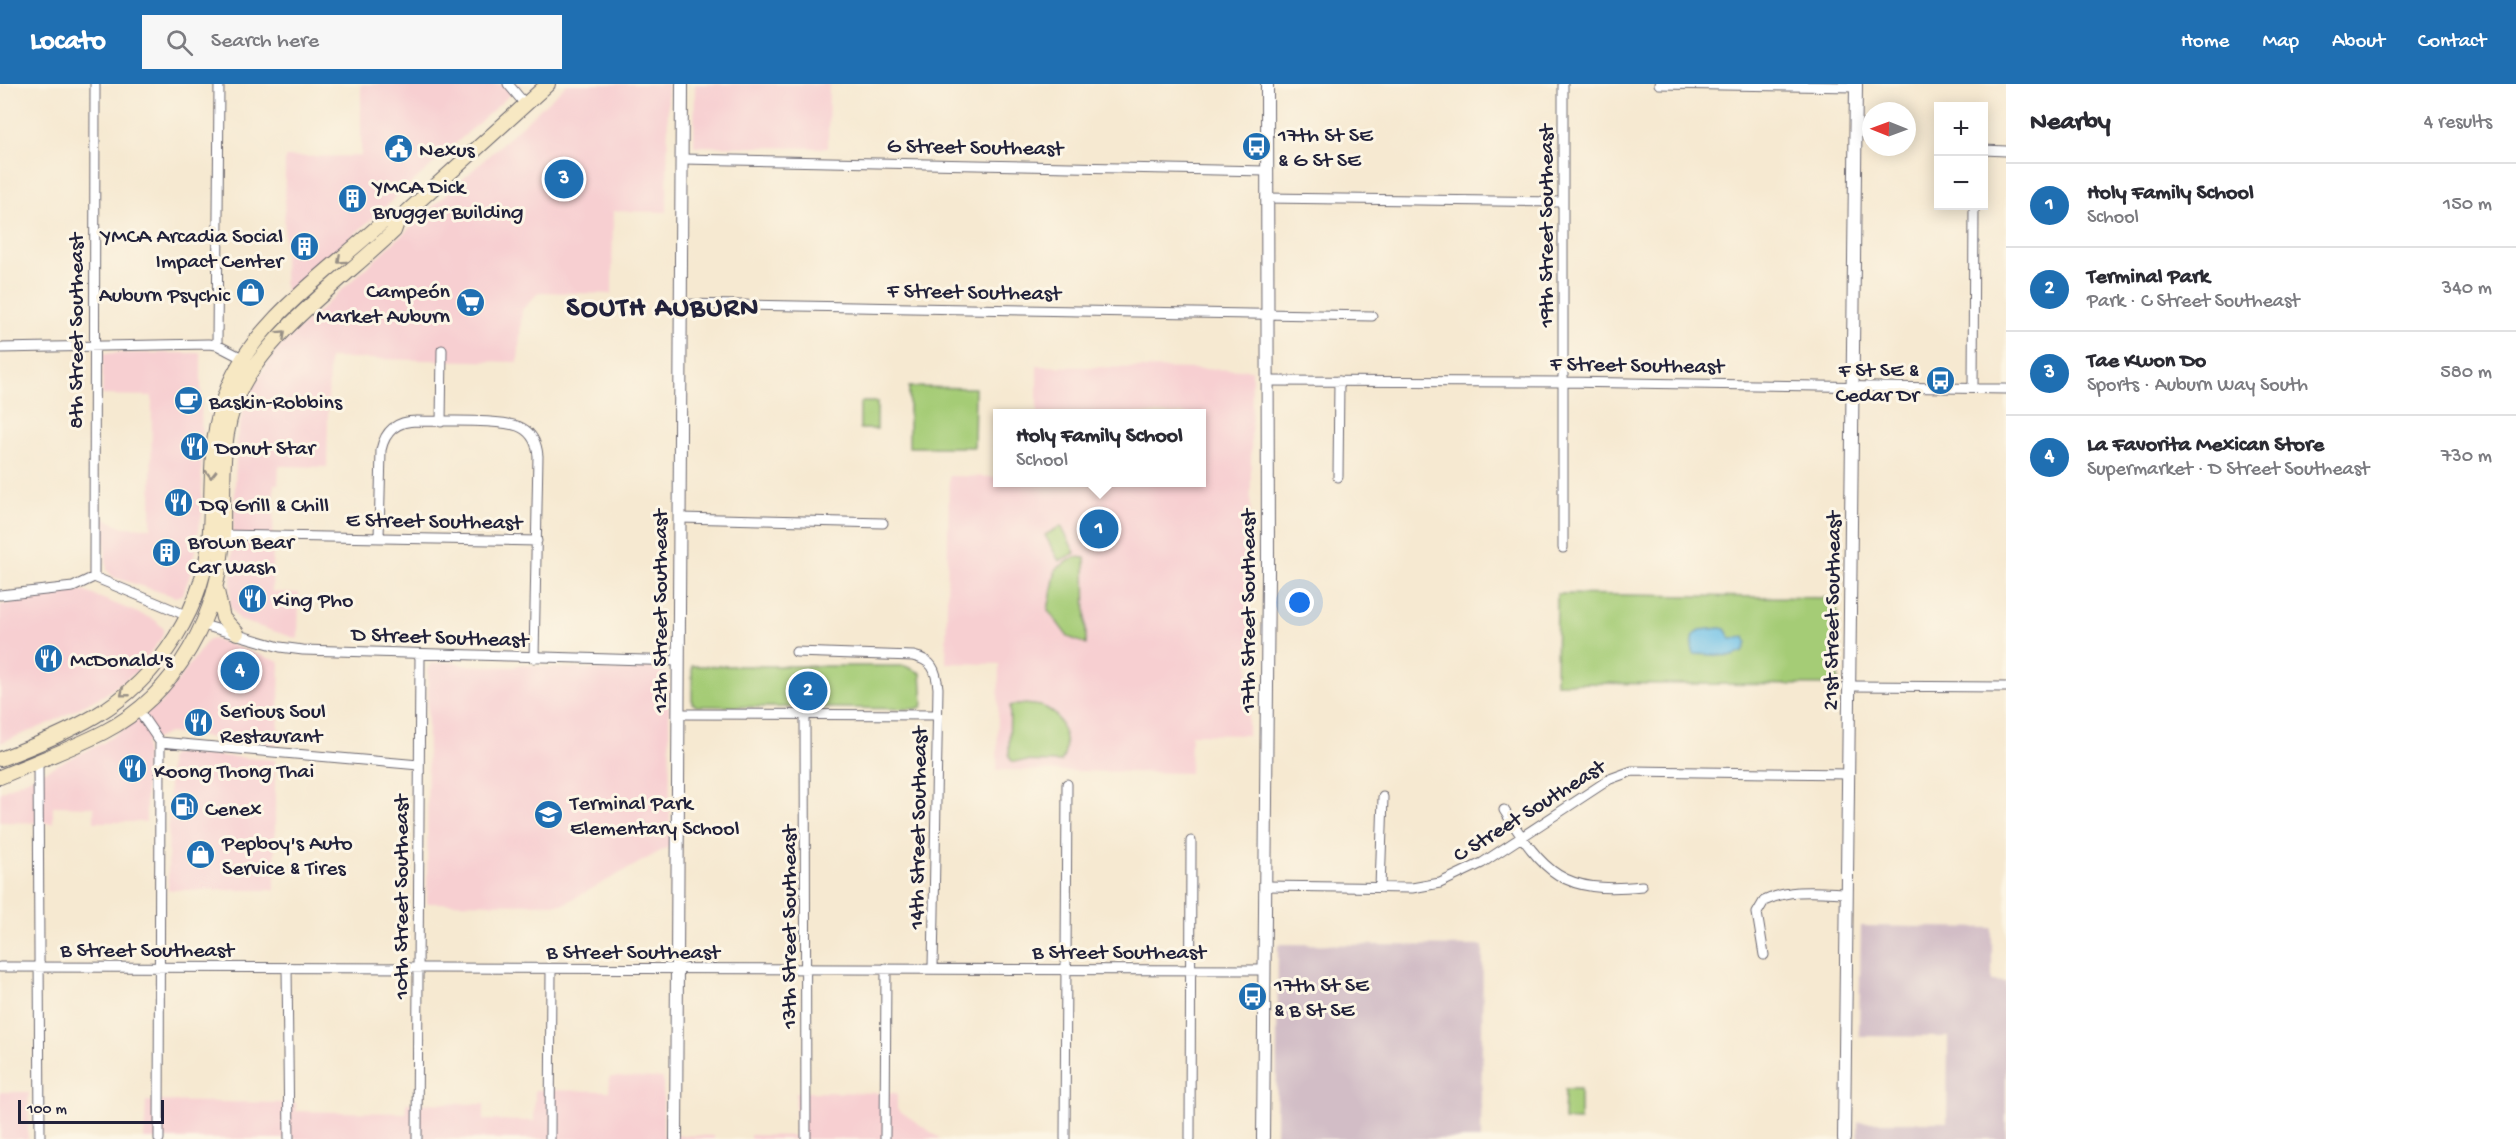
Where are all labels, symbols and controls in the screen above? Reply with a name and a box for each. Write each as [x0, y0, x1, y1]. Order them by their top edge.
search box [142, 15, 562, 69]
text: Locato [30, 26, 106, 59]
icon: search [163, 26, 196, 59]
text: Search here [211, 29, 319, 55]
text: Home [2181, 30, 2229, 55]
text: Map [2262, 30, 2299, 55]
text: About [2332, 30, 2385, 55]
text: Contact [2418, 30, 2486, 55]
north arrow [1862, 102, 1916, 156]
map controls [1934, 102, 1988, 210]
button: + [1934, 102, 1988, 156]
text: Nearby [2030, 108, 2111, 139]
text: 4 results [2424, 112, 2492, 135]
street label: 19th Street Southeast [1535, 122, 1561, 329]
place label: 17th St SE & G St SE [1277, 124, 1374, 175]
bus stop icon: 17th St SE & G St SE [1241, 130, 1273, 162]
public building icon: Nexus [382, 132, 414, 164]
street label: G Street Southeast [887, 134, 1065, 164]
place label: Nexus [419, 139, 476, 165]
pin: 3 [544, 156, 584, 202]
button: − [1934, 156, 1988, 210]
place label: YMCA Dick Brugger Building [371, 176, 524, 227]
text: Holy Family School [2087, 181, 2254, 207]
building icon: YMCA Dick Brugger Building [336, 182, 368, 214]
text: 1 [2045, 194, 2054, 217]
text: 150 m [2443, 194, 2492, 217]
text: School [2087, 207, 2139, 230]
place label: YMCA Arcadia Social Impact Center [99, 225, 285, 276]
street label: 8th Street Southeast [65, 231, 91, 429]
building icon: YMCA Arcadia Social Impact Center [288, 231, 320, 263]
one-way arrow [337, 253, 348, 264]
text: Terminal Park [2087, 265, 2210, 291]
shop icon: Auburn Psychic [235, 277, 267, 309]
text: 2 [2045, 278, 2054, 301]
text: 340 m [2442, 278, 2492, 301]
street label: F Street Southeast [886, 279, 1063, 309]
place label: Campeón Market Auburn [316, 280, 451, 331]
place label: Auburn Psychic [99, 284, 232, 310]
supermarket icon: Campeón Market Auburn [455, 286, 487, 318]
text: Park · C Street Southeast [2087, 291, 2299, 314]
district label: SOUTH AUBURN [566, 293, 760, 326]
one-way arrow [274, 331, 285, 342]
text: Tae Kwon Do [2087, 349, 2206, 375]
street label: F Street Southeast [1549, 352, 1726, 382]
place label: F St SE & Cedar Dr [1835, 359, 1921, 410]
text: 3 [2044, 362, 2055, 385]
text: 580 m [2440, 362, 2492, 385]
bus stop icon: F St SE & Cedar Dr [1924, 365, 1956, 397]
text: Sports · Auburn Way South [2087, 375, 2308, 398]
cafe icon: Baskin-Robbins [172, 384, 204, 416]
place label: Baskin-Robbins [208, 391, 343, 417]
popup [993, 409, 1206, 487]
text: Holy Family School [1016, 424, 1183, 450]
restaurant icon: Donut Star [178, 430, 210, 462]
text: La Favorita Mexican Store [2087, 433, 2324, 459]
place label: Donut Star [213, 437, 317, 463]
text: 4 [2045, 446, 2054, 469]
text: 730 m [2441, 446, 2492, 469]
text: School [1016, 450, 1068, 473]
text: Supermarket · D Street Southeast [2087, 459, 2369, 482]
one-way arrow [205, 470, 217, 479]
restaurant icon: DQ Grill & Chill [163, 487, 195, 519]
place label: DQ Grill & Chill [198, 494, 329, 520]
pin: 1 [1080, 506, 1118, 552]
street label: 17th Street Southeast [1237, 507, 1263, 714]
street label: E Street Southeast [346, 508, 524, 538]
street label: 12th Street Southeast [649, 508, 675, 713]
street label: 21st Street Southeast [1819, 509, 1849, 711]
place label: Brown Bear Car Wash [187, 531, 296, 582]
building icon: Brown Bear Car Wash [151, 537, 183, 569]
restaurant icon: King Pho [236, 582, 268, 614]
your location [1285, 588, 1314, 617]
place label: King Pho [273, 589, 353, 615]
street label: D Street Southeast [349, 623, 531, 655]
restaurant icon: McDonald's [33, 642, 65, 674]
pin: 4 [220, 648, 260, 694]
place label: McDonald's [70, 649, 173, 675]
pin: 2 [788, 668, 828, 714]
one-way arrow [120, 686, 131, 697]
place label: Serious Soul Restaurant [220, 700, 326, 751]
restaurant icon: Serious Soul Restaurant [183, 706, 215, 738]
street label: 14th Street Southeast [905, 725, 935, 931]
restaurant icon: Koong Thong Thai [117, 753, 149, 785]
street label: C Street Southeast [1449, 754, 1613, 870]
place label: Koong Thong Thai [154, 760, 314, 786]
fuel station icon: Cenex [168, 791, 200, 823]
place label: Terminal Park Elementary School [568, 792, 740, 843]
street label: 10th Street Southeast [390, 793, 416, 1000]
place label: Cenex [205, 798, 262, 824]
school or university icon: Terminal Park Elementary School [533, 798, 565, 830]
street label: 13th Street Southeast [778, 823, 804, 1030]
place label: Pepboy's Auto Service & Tires [221, 832, 353, 883]
shop icon: Pepboy's Auto Service & Tires [185, 838, 217, 870]
street label: B Street Southeast [59, 939, 236, 965]
street label: B Street Southeast [545, 941, 722, 967]
street label: B Street Southeast [1031, 941, 1208, 967]
place label: 17th St SE & B St SE [1273, 974, 1370, 1025]
bus stop icon: 17th St SE & B St SE [1237, 980, 1269, 1012]
scale bar [18, 1097, 164, 1124]
text: 100 m [27, 1101, 67, 1120]

